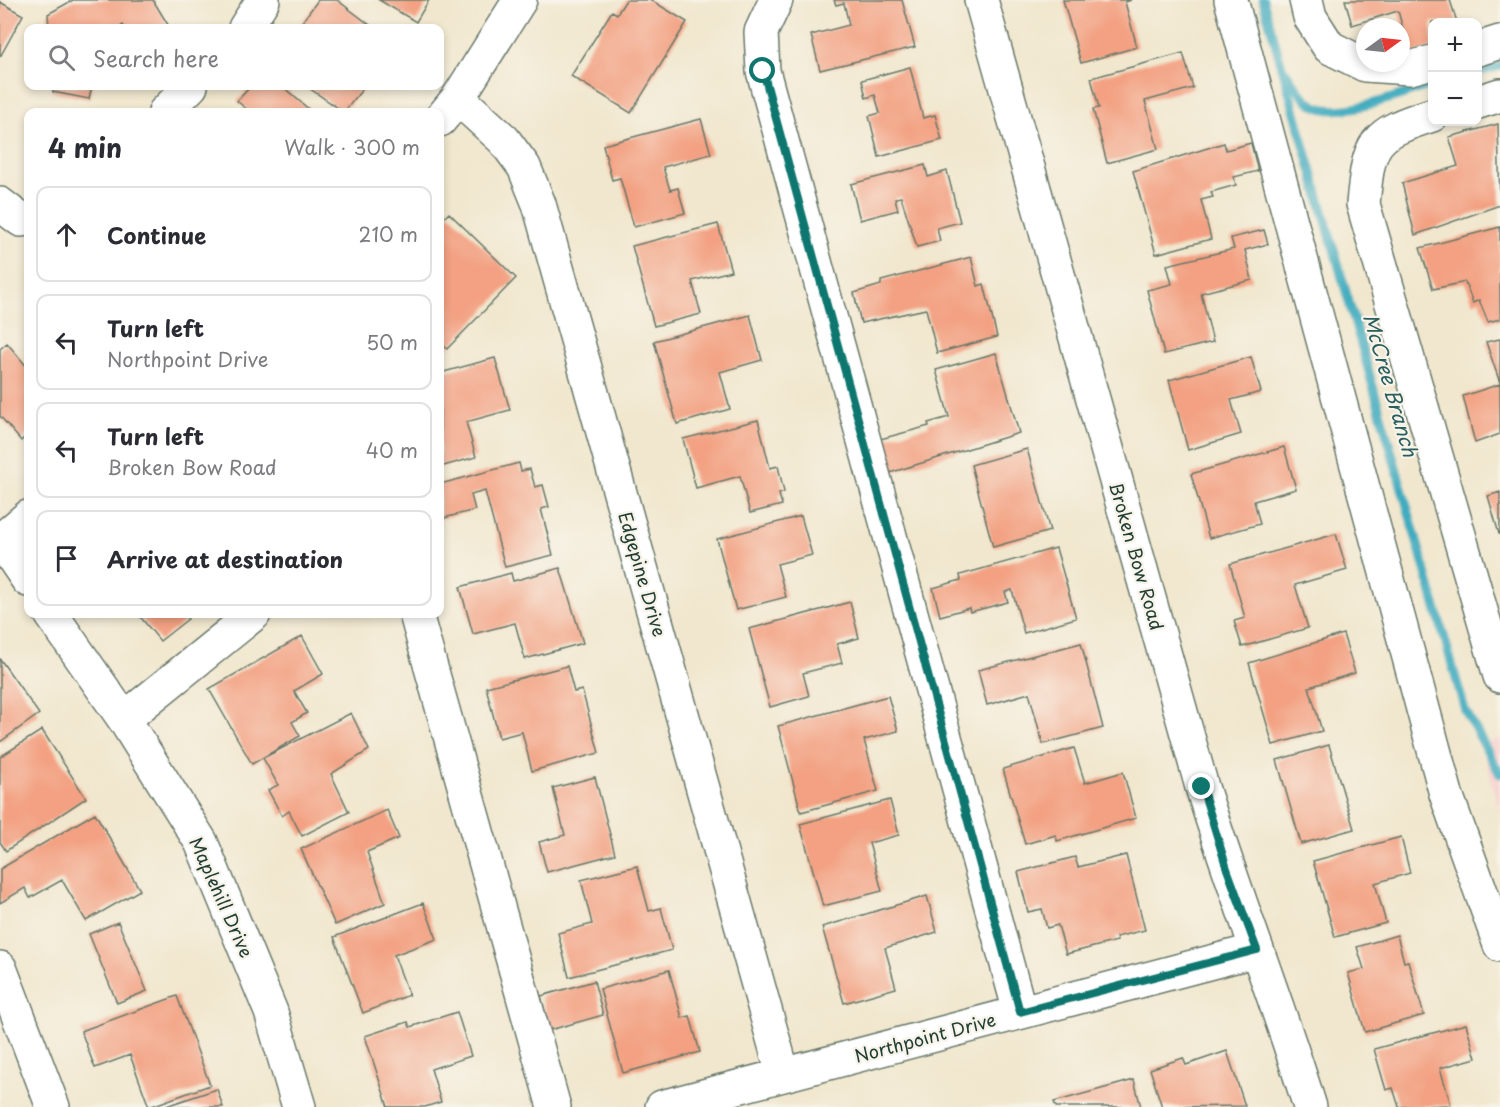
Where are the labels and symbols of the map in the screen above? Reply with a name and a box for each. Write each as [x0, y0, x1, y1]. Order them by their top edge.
north arrow [1356, 18, 1410, 72]
route start [749, 57, 775, 83]
water label: McCree Branch [1356, 310, 1426, 460]
street label: Broken Bow Road [1103, 479, 1171, 633]
street label: Edgepine Drive [612, 508, 674, 640]
route end [1188, 773, 1214, 799]
street label: Maplehill Drive [183, 832, 261, 962]
street label: Northpoint Drive [851, 1005, 999, 1069]

